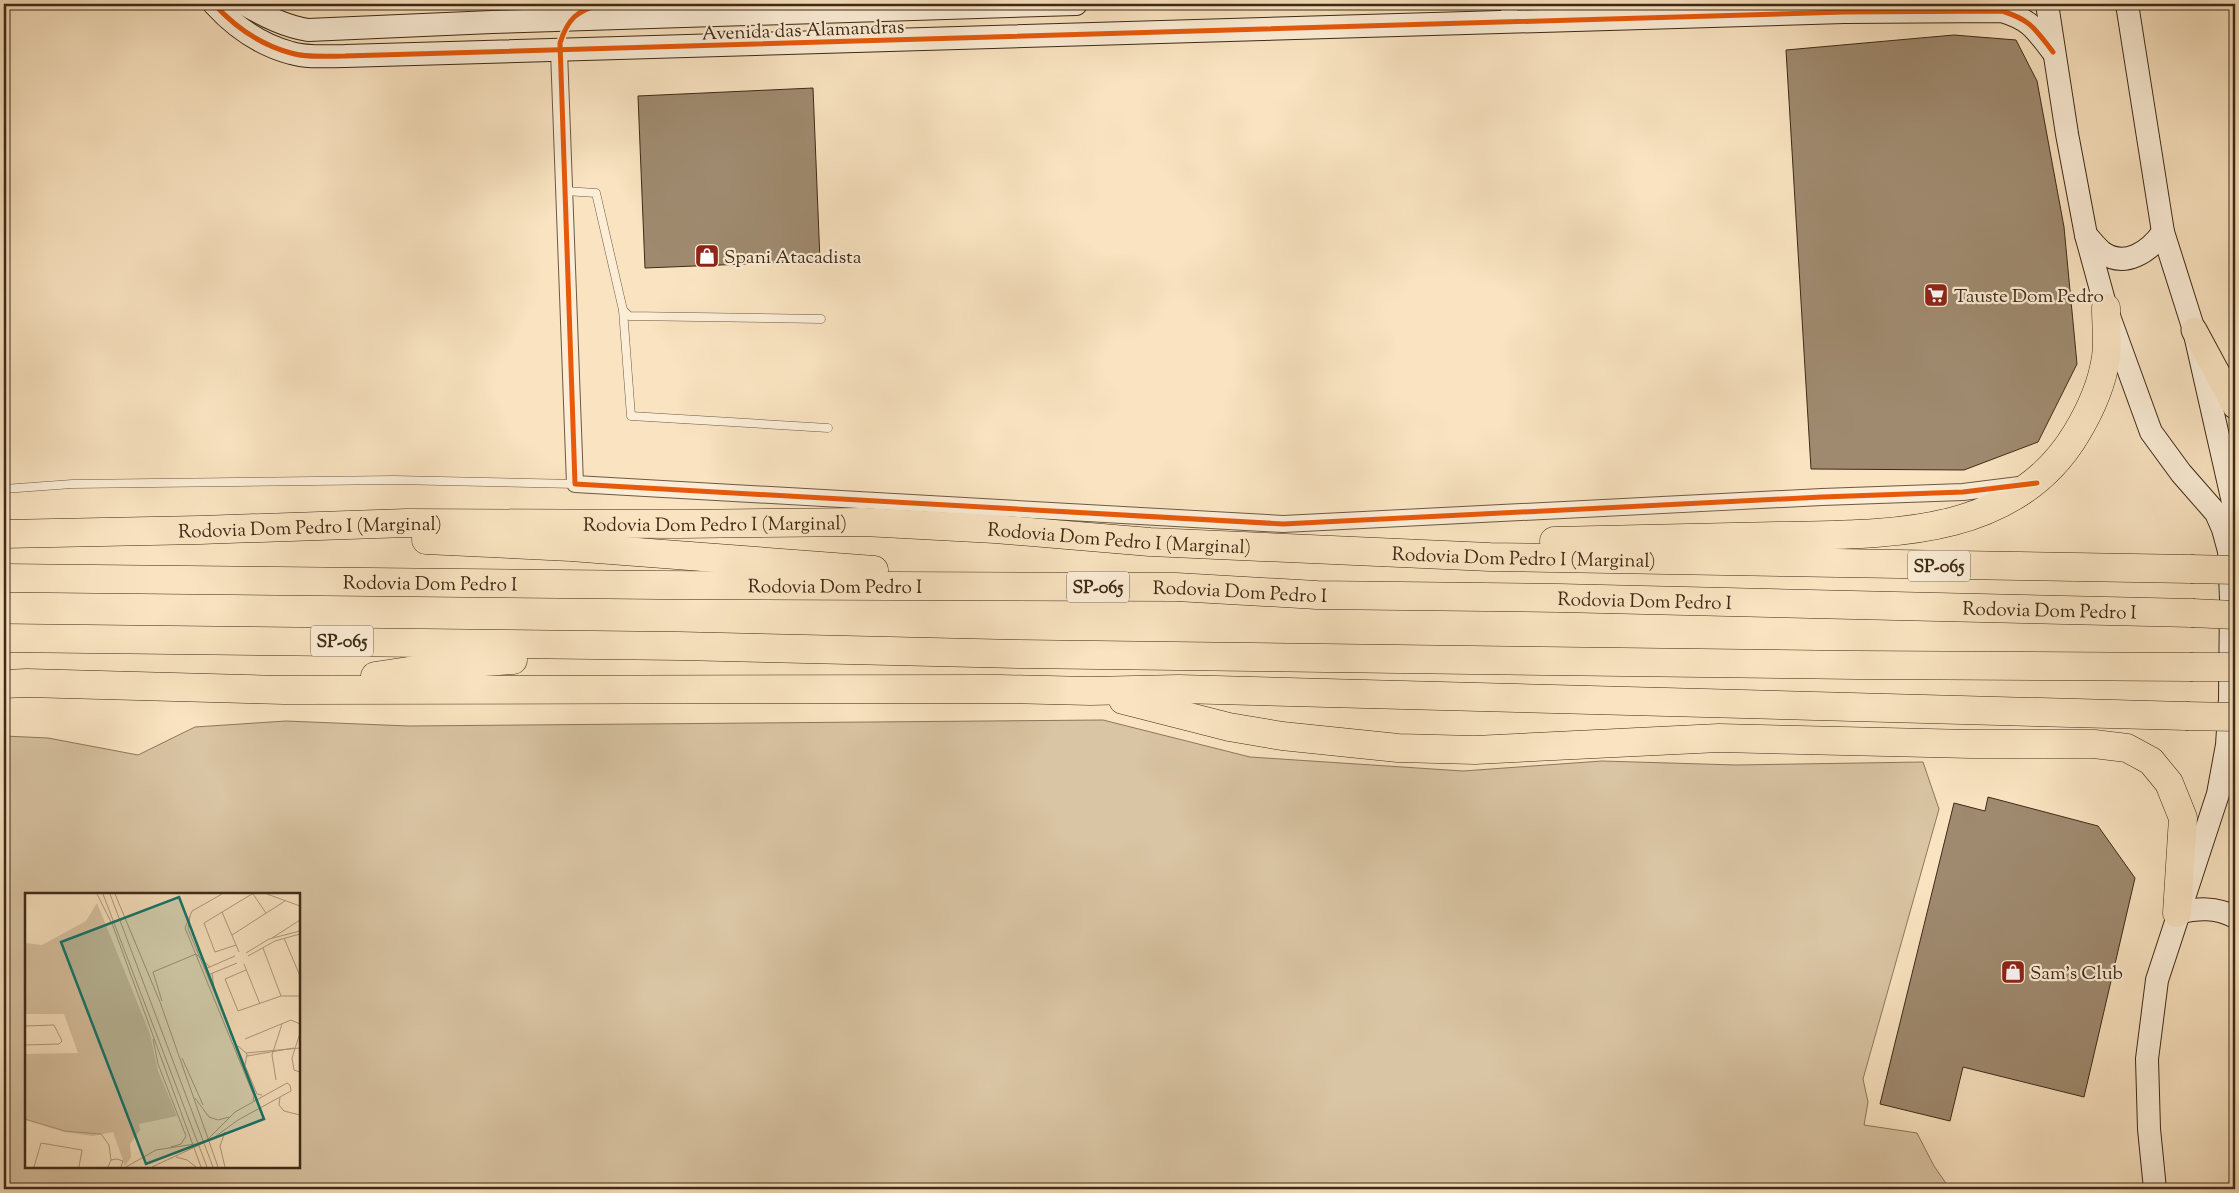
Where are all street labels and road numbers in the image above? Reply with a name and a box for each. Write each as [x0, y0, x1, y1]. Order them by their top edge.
street label: Avenida das Alamandras [701, 14, 905, 49]
street label: Rodovia Dom Pedro I (Marginal) [583, 511, 847, 540]
street label: Rodovia Dom Pedro I (Marginal) [178, 512, 442, 546]
street label: Rodovia Dom Pedro I (Marginal) [987, 518, 1251, 562]
street label: Rodovia Dom Pedro I (Marginal) [1391, 542, 1656, 576]
road number: SP-065 [1908, 550, 1970, 582]
street label: Rodovia Dom Pedro I [343, 571, 517, 599]
road number: SP-065 [1067, 572, 1129, 602]
street label: Rodovia Dom Pedro I [748, 574, 922, 602]
street label: Rodovia Dom Pedro I [1153, 576, 1327, 611]
street label: Rodovia Dom Pedro I [1557, 587, 1732, 618]
street label: Rodovia Dom Pedro I [1962, 597, 2137, 628]
road number: SP-065 [311, 626, 373, 656]

